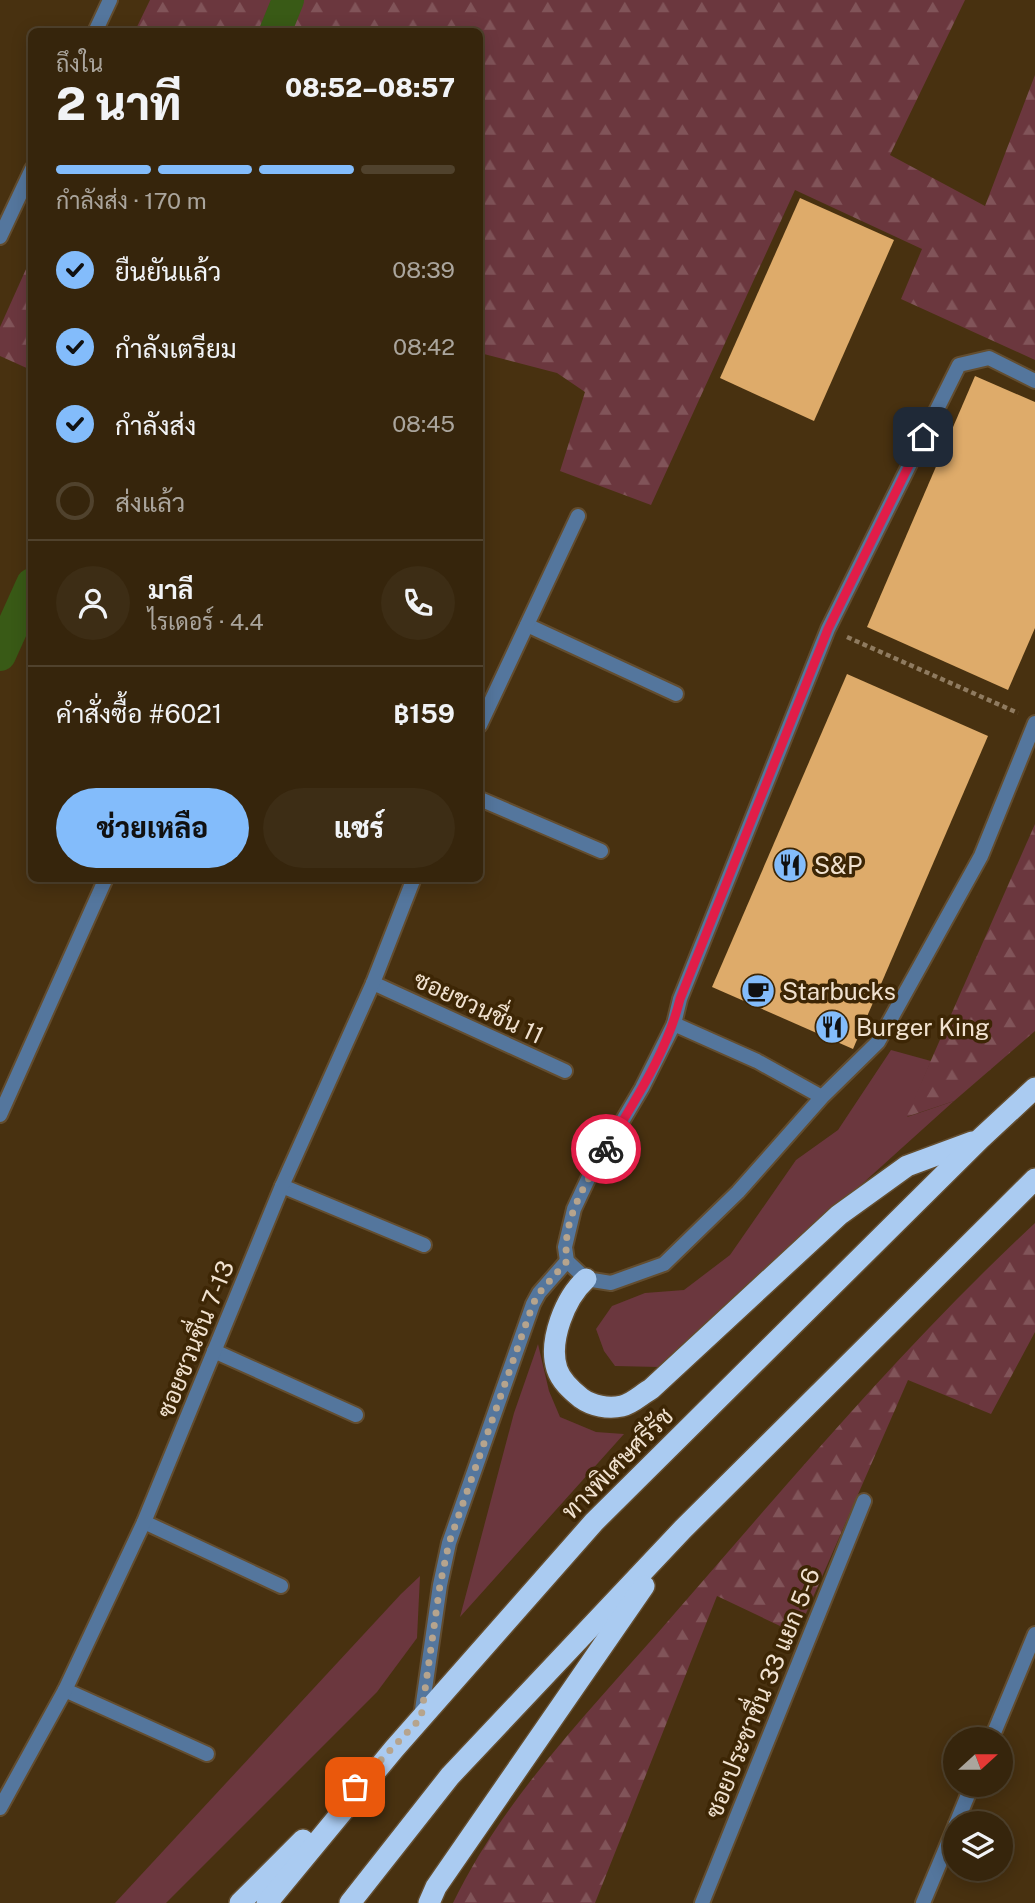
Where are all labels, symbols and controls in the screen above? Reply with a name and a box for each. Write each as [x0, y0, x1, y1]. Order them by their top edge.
text: ถึงใน [56, 50, 103, 77]
text: 08:52–08:57 [285, 72, 455, 103]
text: 2 นาที [56, 76, 181, 130]
text: กำลังส่ง · 170 m [56, 187, 207, 214]
icon: check [56, 251, 94, 289]
text: ยืนยันแล้ว [115, 256, 221, 287]
text: 08:39 [392, 256, 455, 283]
icon: check [56, 328, 94, 366]
text: กำลังเตรียม [115, 333, 237, 364]
text: 08:42 [393, 333, 455, 360]
icon: check [56, 405, 94, 443]
pin [893, 407, 953, 467]
text: กำลังส่ง [115, 410, 196, 441]
text: 08:45 [392, 410, 455, 437]
icon: home [904, 418, 942, 456]
text: ส่งแล้ว [115, 487, 185, 518]
button: person [56, 566, 130, 640]
button: phone [381, 566, 455, 640]
text: มาลี [148, 574, 193, 605]
text: ไรเดอร์ · 4.4 [148, 608, 264, 635]
text: คำสั่งซื้อ #6021 [56, 698, 222, 729]
text: ฿159 [394, 698, 455, 729]
button: ช่วยเหลือ [56, 788, 249, 868]
button: แชร์ [263, 788, 455, 868]
restaurant icon: S&P [771, 846, 809, 884]
place label: S&P [814, 851, 862, 879]
street label: ซอยชวนชื่น 11 [410, 959, 551, 1049]
cafe icon: Starbucks [739, 972, 777, 1010]
place label: Starbucks [782, 977, 896, 1005]
restaurant icon: Burger King [813, 1008, 851, 1046]
place label: Burger King [856, 1013, 990, 1041]
courier [571, 1114, 641, 1184]
icon: bike [587, 1130, 625, 1168]
street label: ซอยชวนชื่น 7-13 [145, 1254, 239, 1422]
street label: ทางพิเศษศรีรัช [555, 1401, 679, 1525]
street label: ซอยประชาชื่น 33 แยก 5-6 [693, 1562, 825, 1822]
north arrow [943, 1727, 1013, 1797]
map controls [943, 1727, 1013, 1881]
pin [325, 1757, 385, 1817]
icon: bag [336, 1768, 374, 1806]
button: layers [943, 1811, 1013, 1881]

